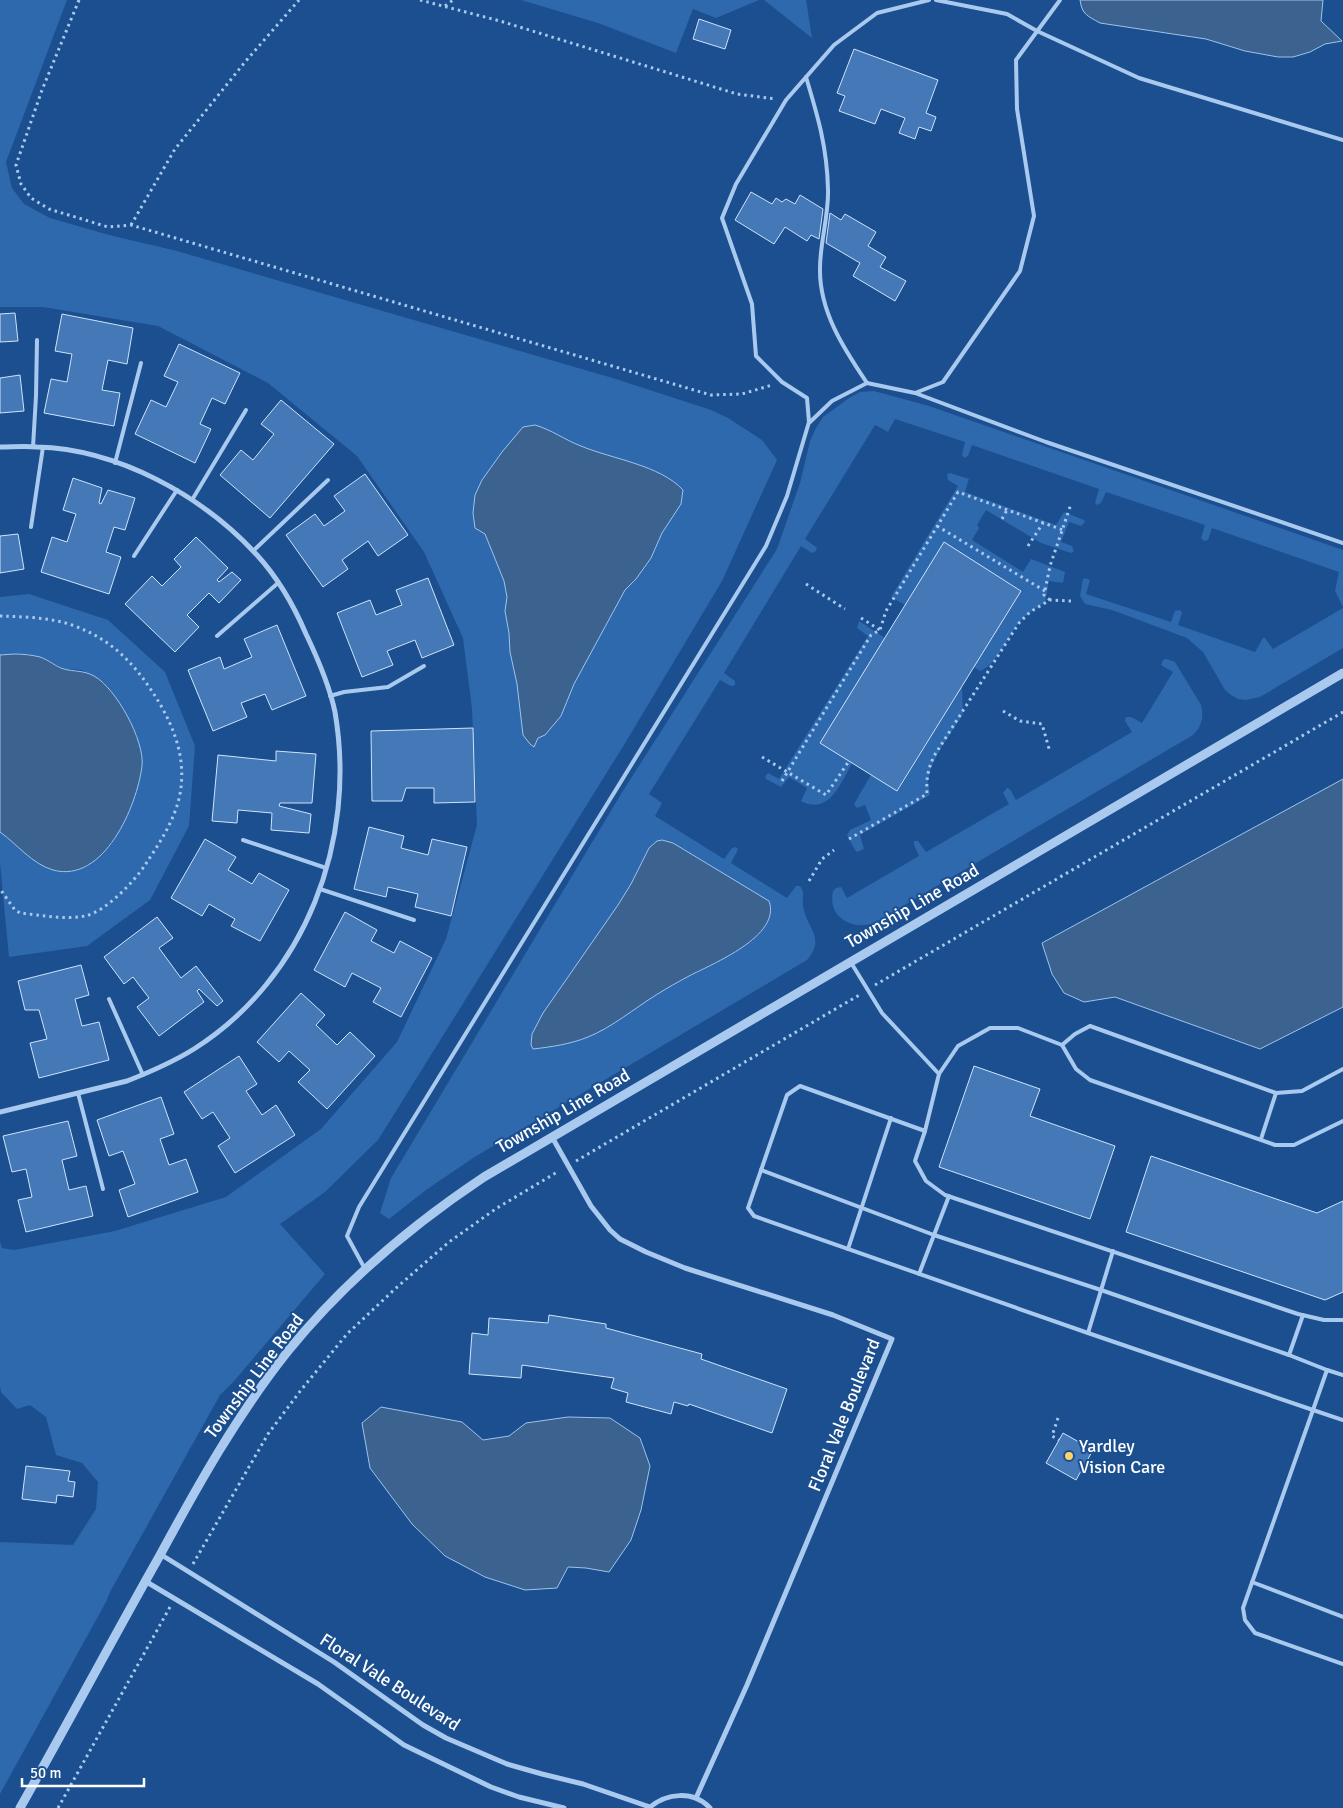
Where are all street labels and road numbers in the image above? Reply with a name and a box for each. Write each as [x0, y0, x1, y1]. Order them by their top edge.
street label: Township Line Road [841, 859, 983, 953]
street label: Township Line Road [492, 1064, 634, 1158]
street label: Township Line Road [200, 1309, 308, 1443]
street label: Floral Vale Boulevard [803, 1335, 885, 1495]
street label: Floral Vale Boulevard [316, 1628, 464, 1736]

